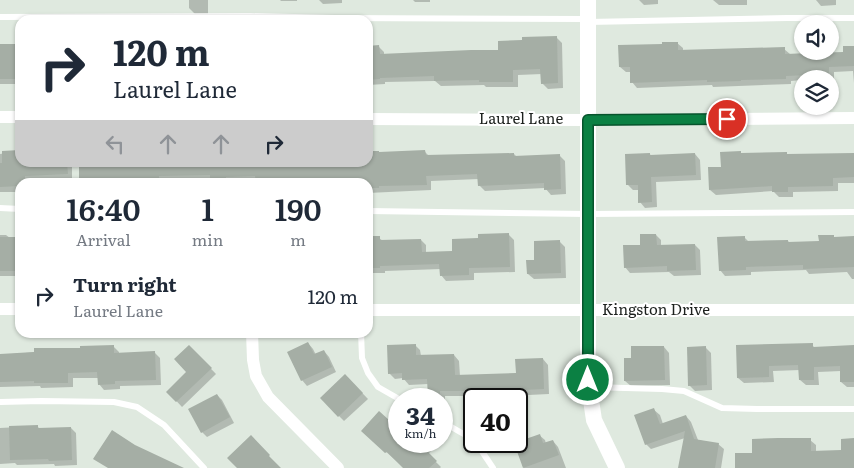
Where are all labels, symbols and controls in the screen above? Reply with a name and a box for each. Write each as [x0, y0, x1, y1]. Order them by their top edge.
map controls [794, 15, 839, 115]
button: sound [794, 15, 839, 60]
text: 120 m [113, 25, 210, 77]
icon: right [30, 35, 95, 100]
button: layers [794, 70, 839, 115]
text: Laurel Lane [113, 72, 237, 105]
pin [706, 98, 748, 140]
icon: arrive [713, 105, 741, 133]
street label: Laurel Lane [479, 106, 563, 129]
icon: left [101, 130, 129, 158]
icon: ahead [154, 130, 182, 158]
icon: ahead [207, 130, 235, 158]
icon: right [260, 130, 288, 158]
text: 16:40 [66, 186, 140, 230]
text: 1 [201, 186, 214, 230]
text: 190 [275, 186, 322, 230]
text: Arrival [76, 227, 131, 251]
text: min [192, 227, 223, 251]
text: m [290, 227, 306, 251]
text: Turn right [73, 270, 177, 298]
icon: right [30, 282, 58, 310]
text: 120 m [307, 282, 358, 310]
street label: Kingston Drive [602, 297, 710, 320]
text: Laurel Lane [73, 298, 163, 322]
position arrow [561, 353, 613, 405]
speed limit sign: 40 [463, 388, 528, 453]
text: 34 [406, 396, 435, 433]
text: km/h [405, 424, 436, 442]

